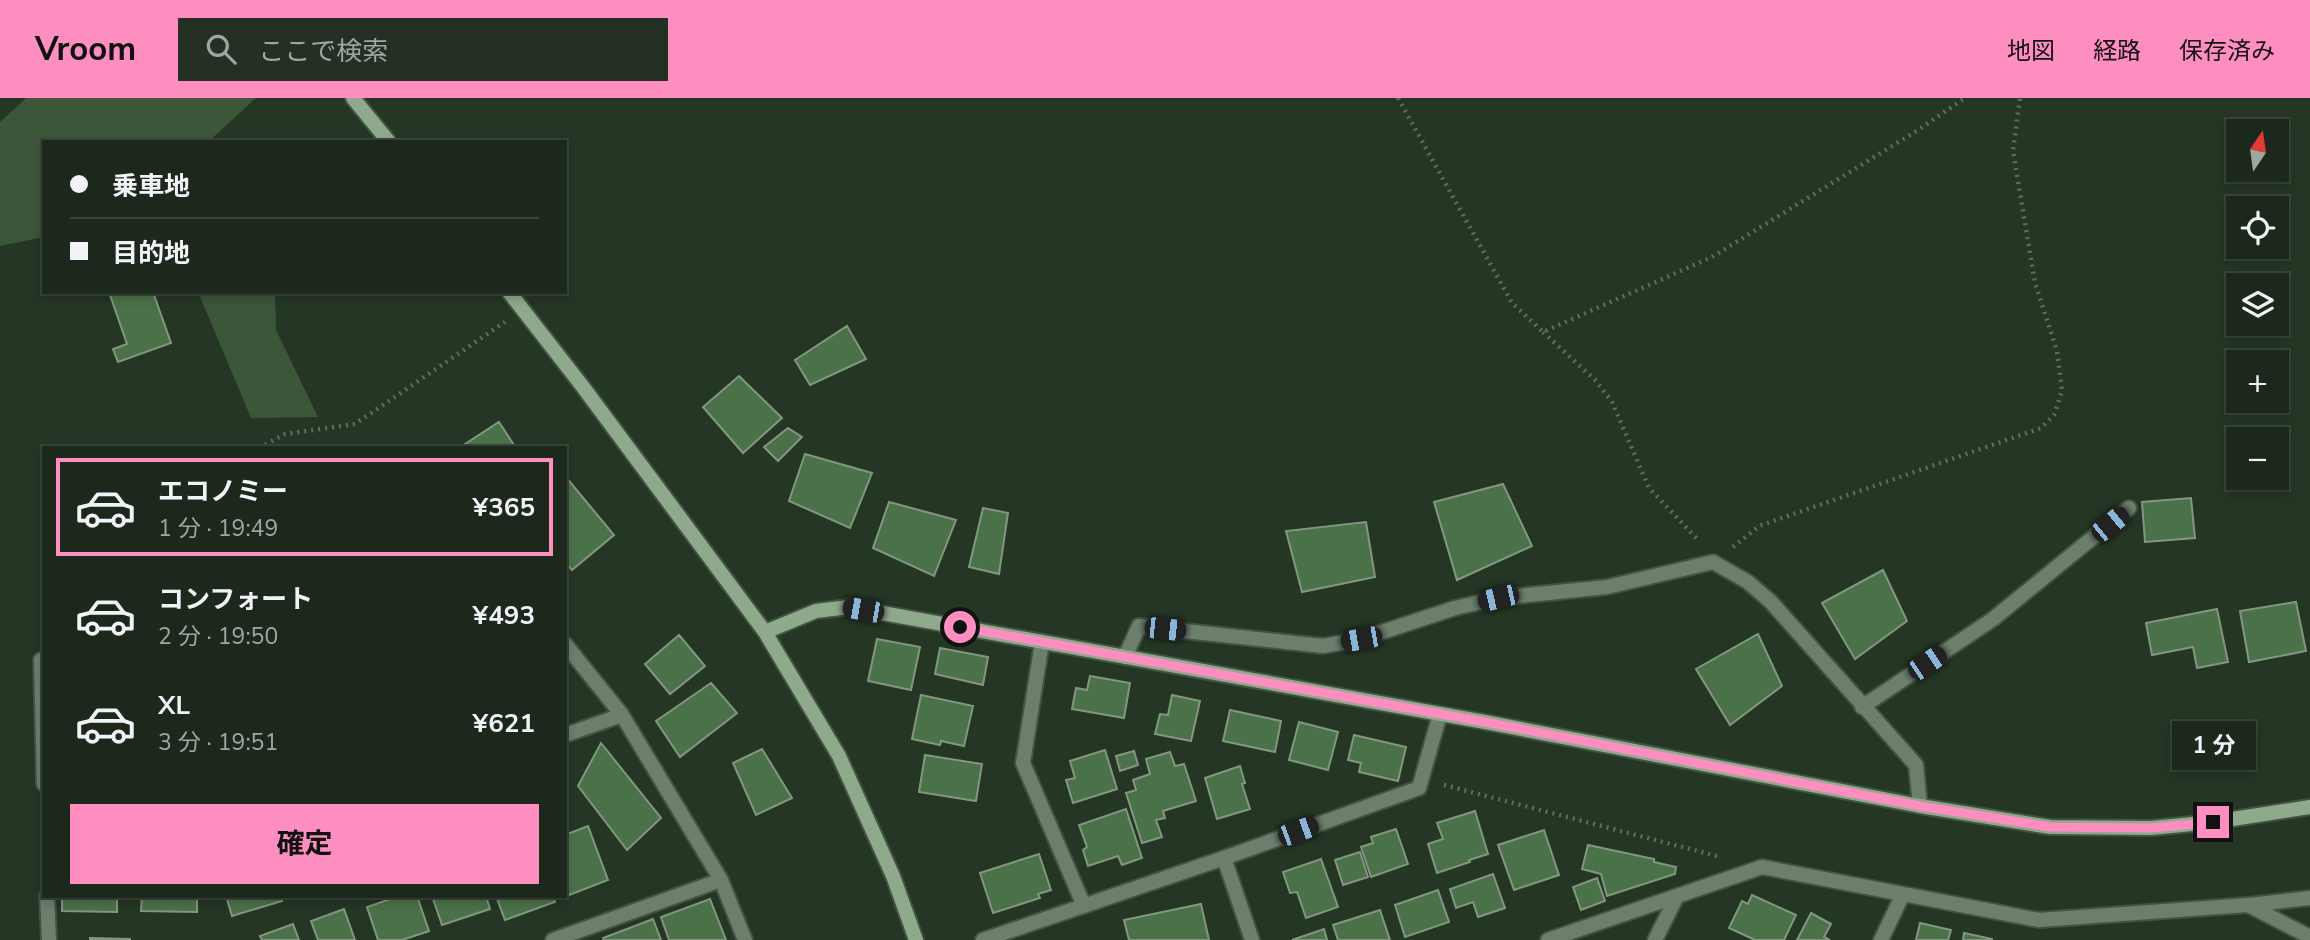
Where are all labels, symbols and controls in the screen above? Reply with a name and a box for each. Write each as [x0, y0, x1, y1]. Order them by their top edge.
search box [178, 18, 668, 81]
text: Vroom [35, 27, 136, 72]
icon: search [202, 30, 240, 68]
text: ここで検索 [258, 34, 388, 69]
text: 地図 [2007, 35, 2055, 67]
text: 経路 [2093, 35, 2141, 67]
text: 保存済み [2179, 35, 2275, 67]
north arrow [2226, 119, 2289, 182]
map controls [2226, 119, 2289, 490]
text: 乗車地 [112, 169, 190, 204]
button: locate [2226, 196, 2289, 259]
text: 目的地 [112, 236, 190, 271]
button: layers [2226, 273, 2289, 336]
button: + [2226, 350, 2289, 413]
button: − [2226, 427, 2289, 490]
text: エコノミー [158, 474, 288, 509]
icon: car [74, 476, 137, 539]
text: ¥365 [473, 490, 535, 525]
car [2088, 503, 2133, 545]
text: 1 分 · 19:49 [158, 513, 278, 544]
text: コンフォート [158, 582, 313, 617]
car [1476, 583, 1521, 613]
icon: car [74, 584, 137, 647]
car [841, 596, 886, 624]
text: ¥493 [473, 598, 535, 633]
route start [944, 611, 976, 643]
car [1144, 616, 1187, 642]
text: 2 分 · 19:50 [158, 621, 278, 652]
car [1339, 625, 1384, 653]
car [1904, 643, 1951, 683]
text: XL [158, 688, 190, 723]
icon: car [74, 692, 137, 755]
text: ¥621 [473, 706, 535, 741]
callout: 1 分 [2171, 720, 2255, 770]
text: 3 分 · 19:51 [158, 727, 278, 758]
text: 1 分 [2192, 730, 2236, 761]
button: 確定 [70, 804, 539, 884]
route end [2197, 806, 2229, 838]
car [1275, 814, 1322, 848]

